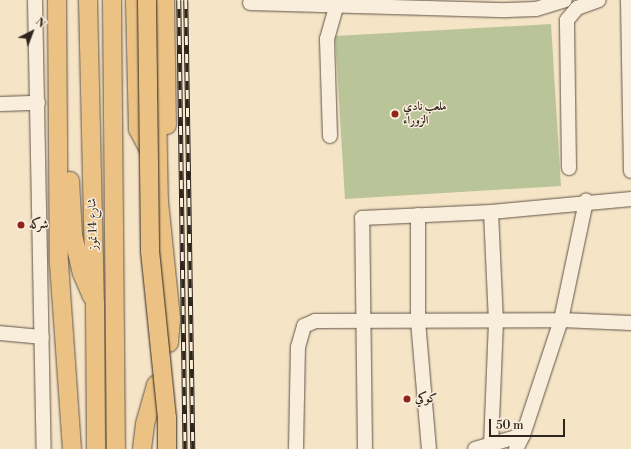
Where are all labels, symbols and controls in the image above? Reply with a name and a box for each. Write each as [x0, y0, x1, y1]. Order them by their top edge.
north arrow [12, 12, 52, 52]
text: N [32, 15, 48, 31]
place label: ملعب نادي الزوراء [403, 100, 447, 128]
marker: ملعب نادي الزوراء [390, 109, 400, 119]
street label: شارع 14 تموز [85, 198, 101, 250]
place label: شركه [29, 218, 48, 232]
marker: شركه [16, 220, 26, 230]
place label: كوكي [415, 392, 437, 406]
marker: كوكي [402, 394, 412, 404]
scale bar [491, 411, 567, 437]
text: 50 m [496, 418, 524, 433]

